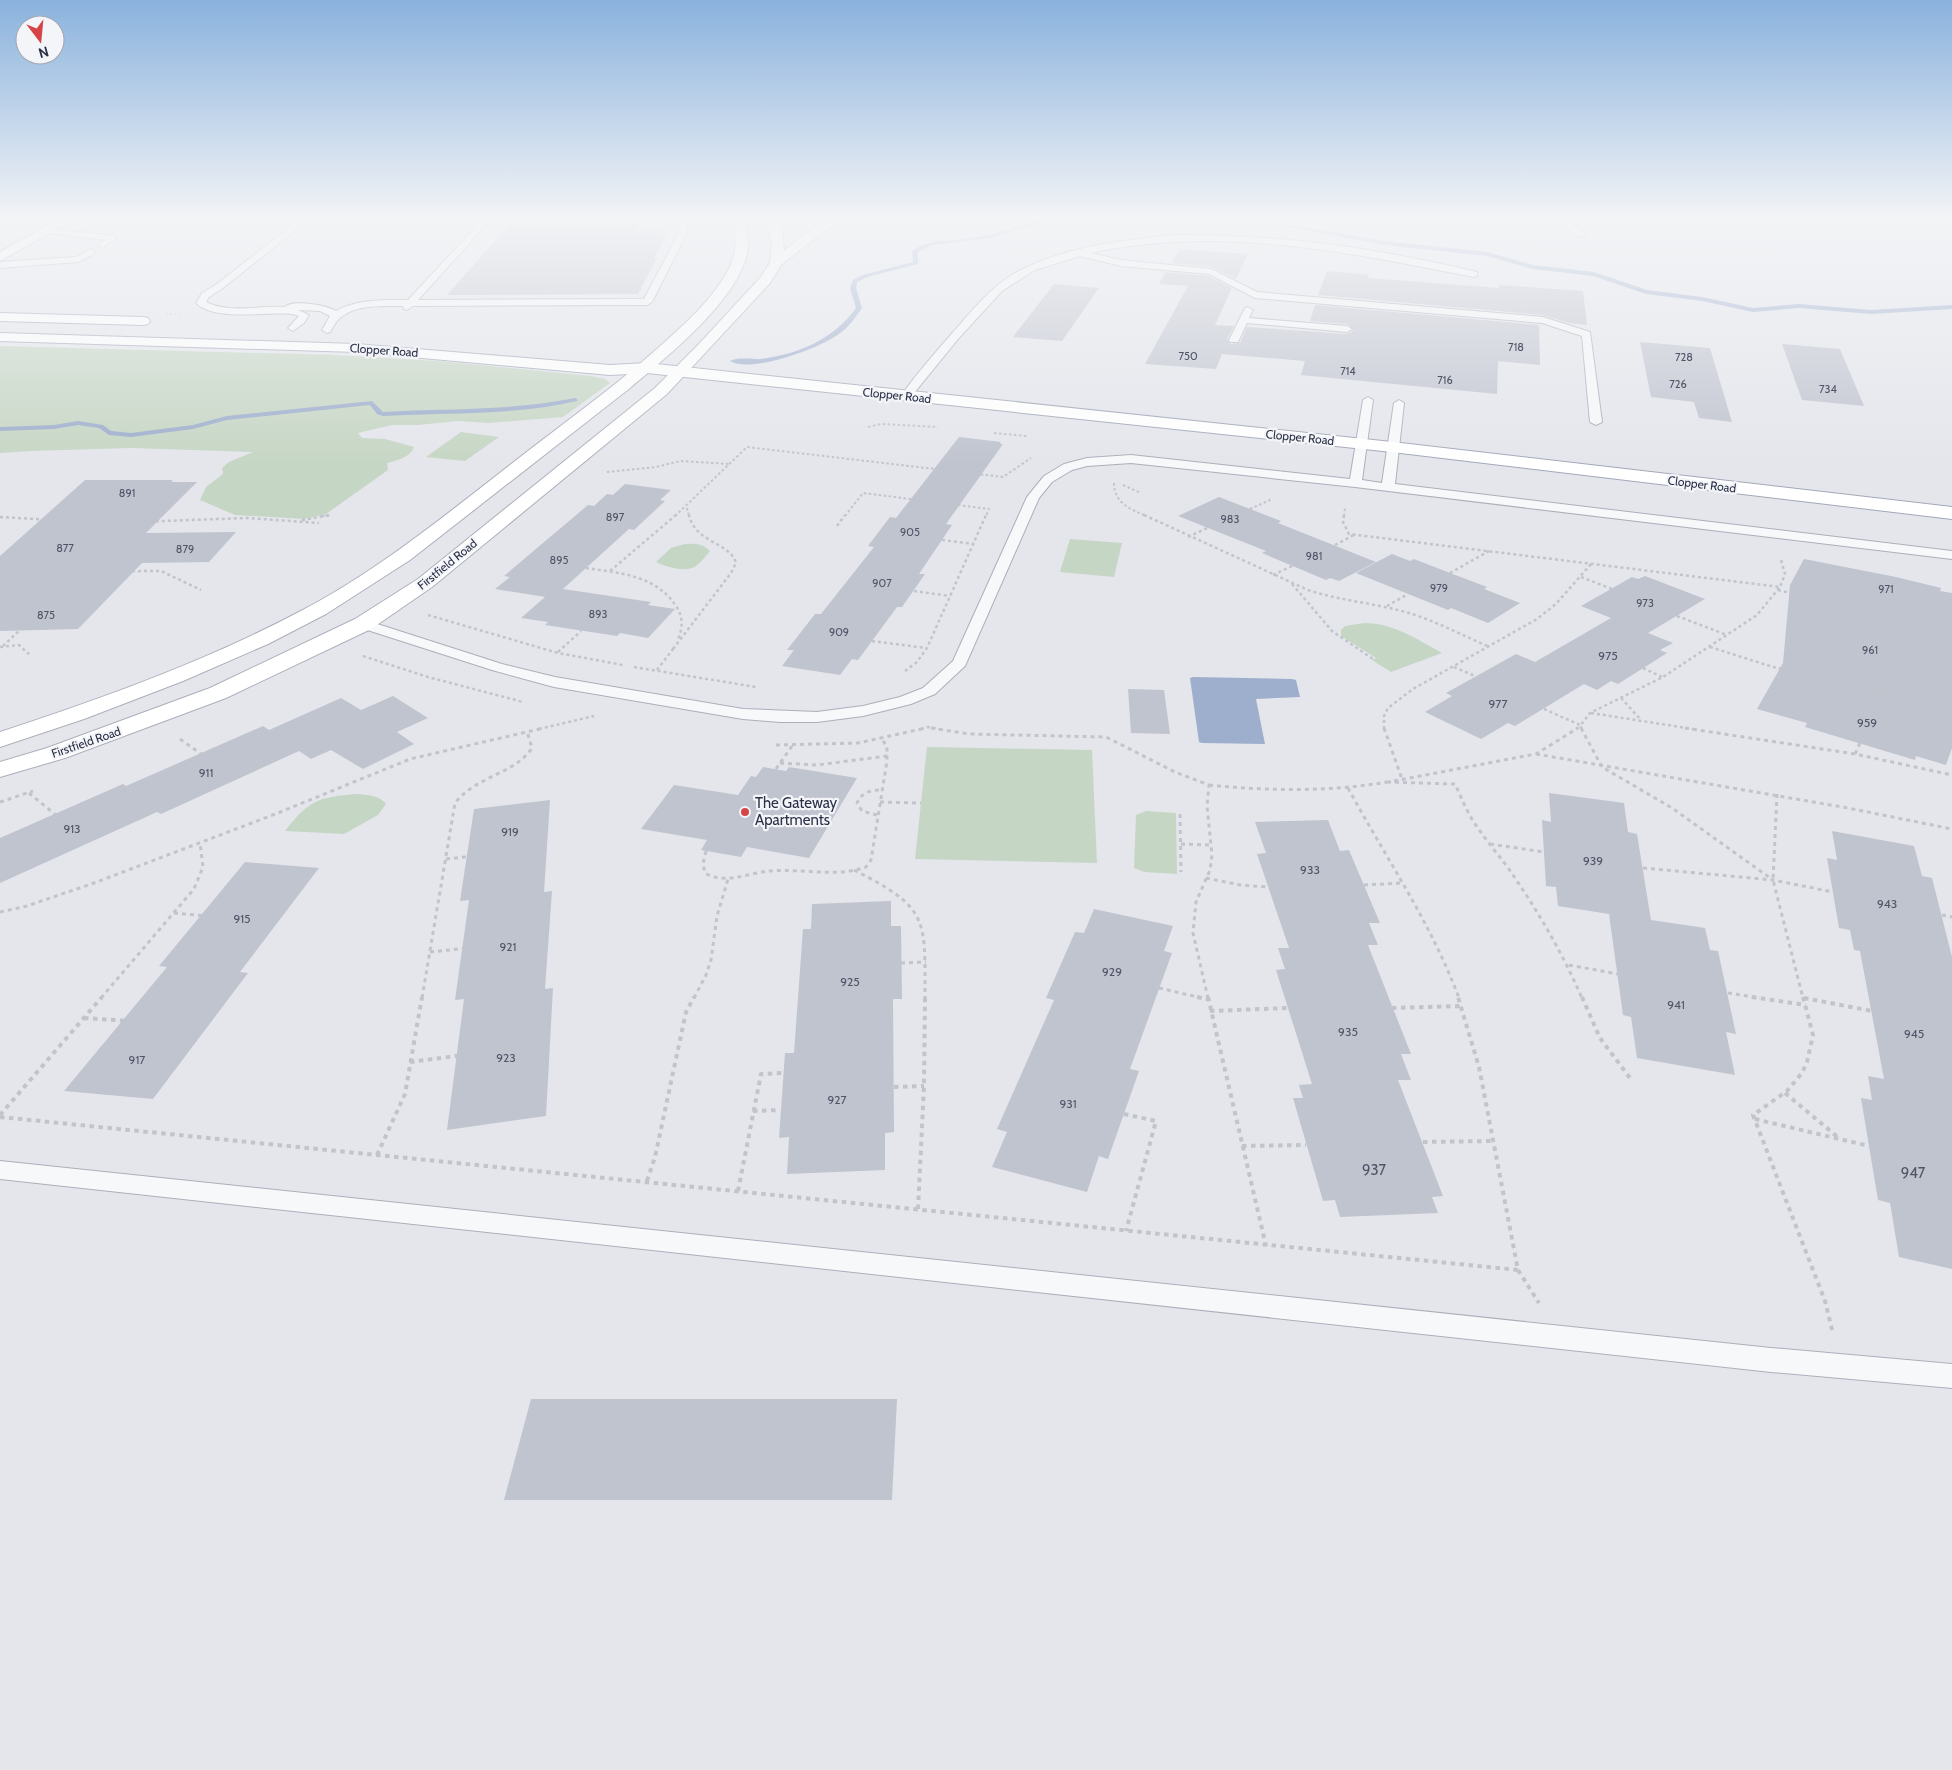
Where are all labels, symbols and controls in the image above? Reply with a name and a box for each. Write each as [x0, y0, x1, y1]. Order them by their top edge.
north arrow [15, 15, 65, 65]
text: N [36, 42, 51, 63]
street label: Clopper Road [349, 340, 419, 360]
house number: 718 [1508, 340, 1524, 354]
house number: 750 [1178, 349, 1198, 363]
house number: 728 [1675, 350, 1693, 364]
house number: 714 [1340, 364, 1356, 378]
house number: 716 [1437, 373, 1453, 387]
house number: 726 [1669, 377, 1687, 391]
house number: 734 [1819, 382, 1838, 396]
street label: Clopper Road [862, 384, 932, 406]
street label: Clopper Road [1265, 426, 1335, 448]
street label: Clopper Road [1667, 472, 1737, 496]
house number: 891 [119, 486, 135, 500]
house number: 897 [606, 510, 625, 524]
house number: 983 [1221, 512, 1239, 526]
house number: 905 [900, 525, 920, 539]
street label: Firstfield Road [414, 535, 480, 593]
house number: 877 [56, 541, 74, 555]
house number: 879 [176, 542, 194, 556]
house number: 981 [1306, 549, 1322, 563]
house number: 895 [550, 553, 568, 567]
house number: 907 [872, 576, 892, 590]
house number: 979 [1430, 581, 1448, 595]
house number: 971 [1878, 582, 1894, 596]
house number: 973 [1636, 596, 1654, 610]
house number: 893 [589, 607, 607, 621]
house number: 875 [37, 608, 55, 622]
house number: 909 [829, 625, 849, 639]
house number: 961 [1862, 643, 1878, 657]
house number: 975 [1598, 648, 1618, 663]
house number: 977 [1489, 696, 1507, 711]
house number: 959 [1857, 715, 1877, 730]
street label: Firstfield Road [49, 723, 123, 761]
house number: 911 [199, 765, 213, 780]
place label: The Gateway Apartments [755, 794, 838, 829]
marker: The Gateway Apartments [739, 806, 751, 818]
house number: 913 [63, 821, 81, 836]
house number: 919 [501, 824, 519, 839]
house number: 939 [1583, 853, 1603, 868]
house number: 933 [1300, 862, 1320, 877]
house number: 943 [1877, 896, 1897, 911]
house number: 915 [233, 911, 251, 926]
house number: 921 [499, 939, 517, 954]
house number: 929 [1102, 964, 1122, 979]
house number: 925 [840, 974, 860, 989]
house number: 941 [1667, 997, 1685, 1012]
house number: 935 [1338, 1024, 1358, 1039]
house number: 945 [1904, 1026, 1924, 1041]
house number: 923 [496, 1050, 516, 1065]
house number: 917 [129, 1052, 145, 1067]
house number: 927 [827, 1092, 847, 1107]
house number: 931 [1059, 1096, 1077, 1111]
house number: 937 [1362, 1161, 1387, 1179]
house number: 947 [1901, 1164, 1926, 1182]

